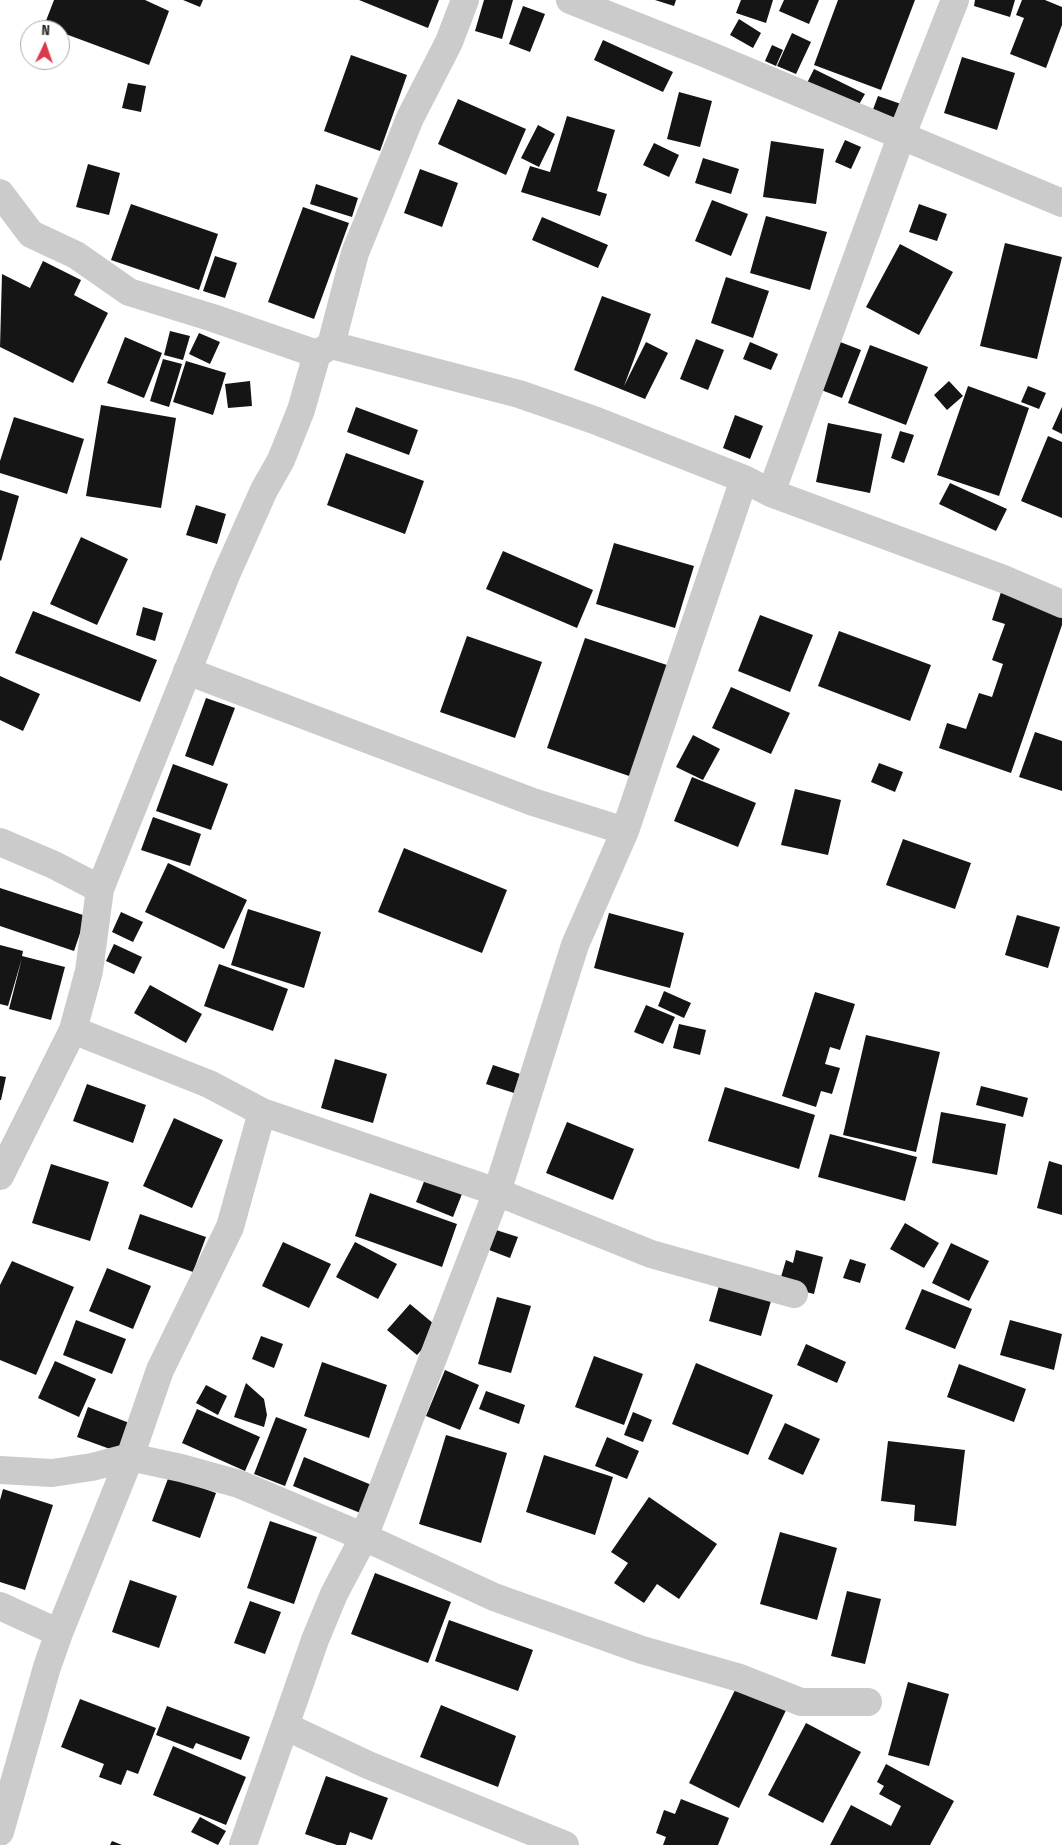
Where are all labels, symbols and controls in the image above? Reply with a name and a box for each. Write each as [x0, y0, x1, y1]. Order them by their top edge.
north arrow [20, 20, 70, 70]
text: N [41, 22, 50, 39]

